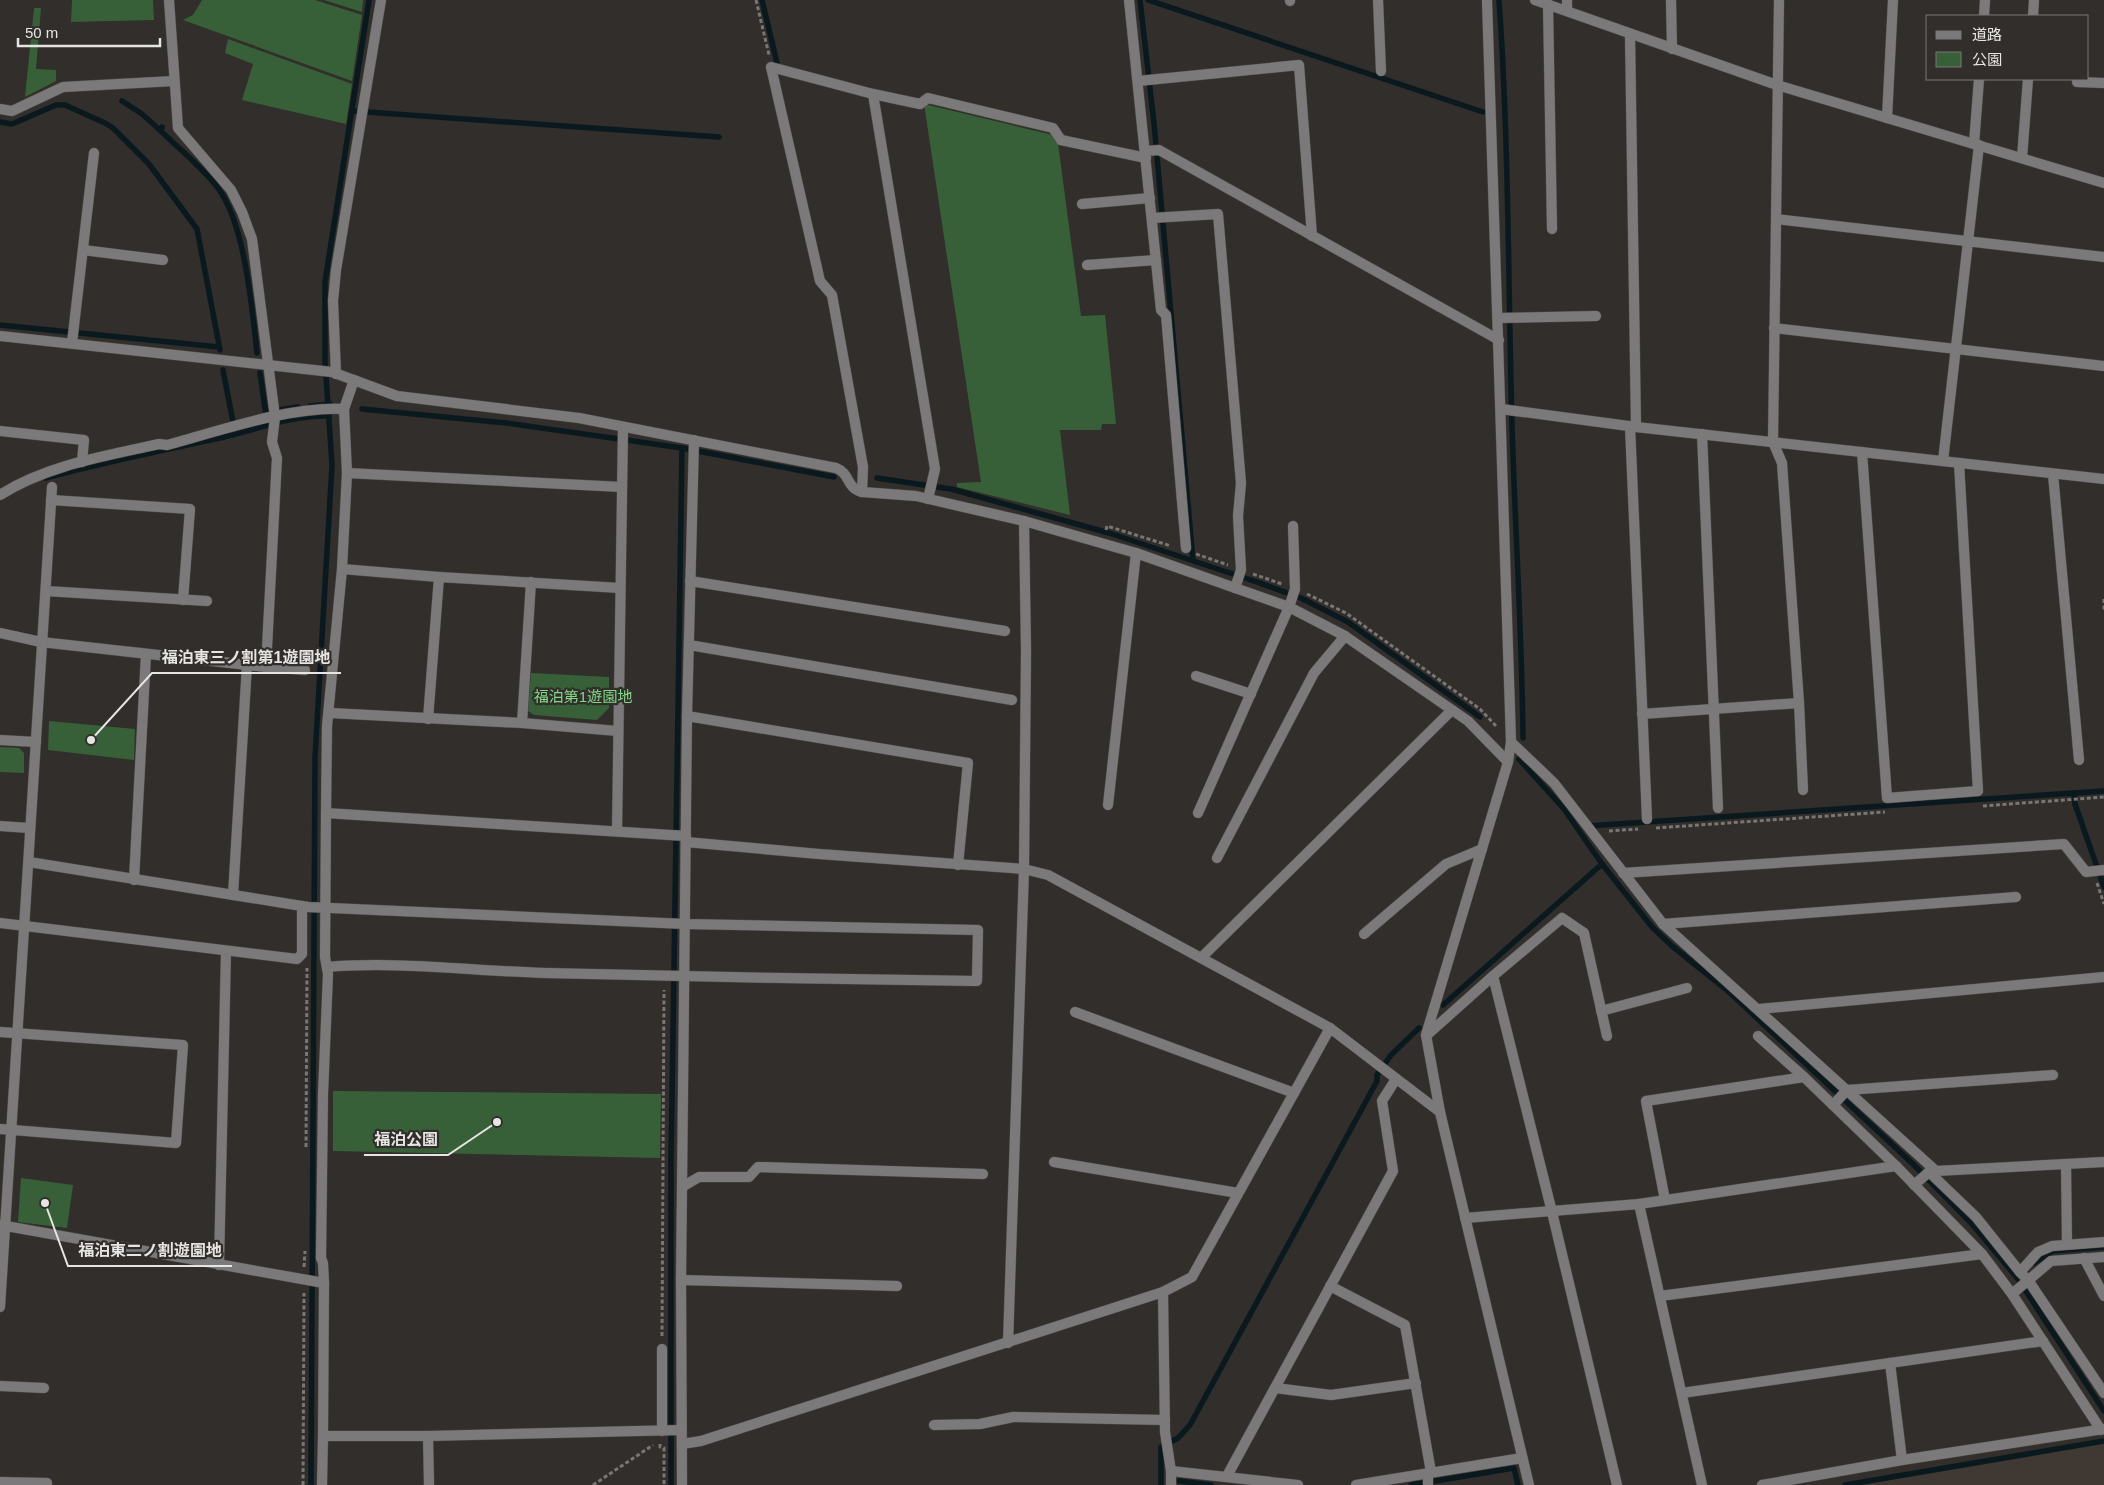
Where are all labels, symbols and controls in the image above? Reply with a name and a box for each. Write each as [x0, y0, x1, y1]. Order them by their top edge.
scale bar [18, 15, 160, 47]
legend [1926, 15, 2089, 80]
text: 50 m [25, 24, 58, 41]
text: 道路 [1972, 26, 2002, 43]
text: 公園 [1972, 51, 2002, 68]
callout: 福泊東三ノ割第1遊園地 [152, 642, 341, 673]
text: 福泊東三ノ割第1遊園地 [162, 648, 330, 666]
park label: 福泊第1遊園地 [534, 688, 632, 705]
callout: 福泊公園 [364, 1124, 448, 1155]
text: 福泊公園 [374, 1131, 438, 1148]
callout: 福泊東二ノ割遊園地 [68, 1235, 232, 1266]
text: 福泊東二ノ割遊園地 [78, 1241, 222, 1259]

